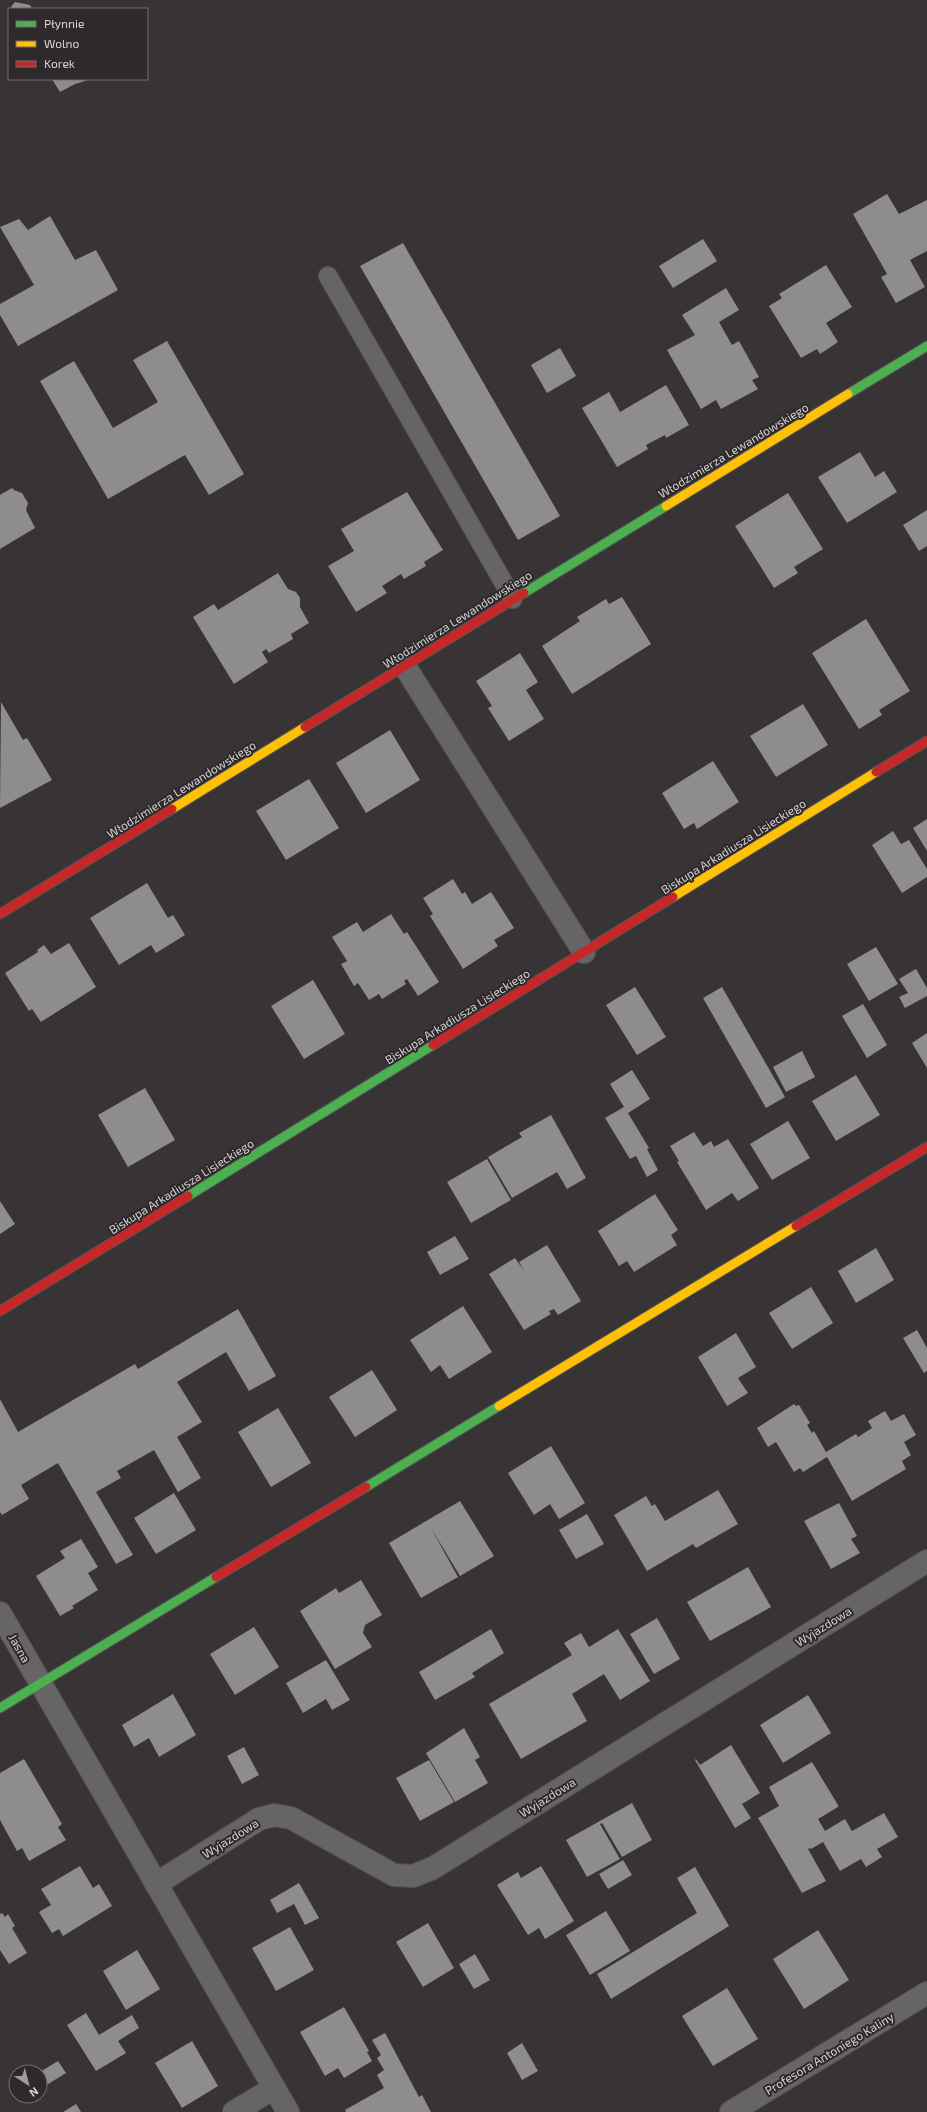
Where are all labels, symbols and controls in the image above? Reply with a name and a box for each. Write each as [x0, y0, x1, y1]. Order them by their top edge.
legend [8, 8, 148, 80]
text: Płynnie [44, 16, 84, 30]
text: Wolno [44, 36, 80, 50]
text: Korek [44, 56, 75, 70]
street label: Włodzimierza Lewandowskiego [655, 399, 811, 501]
street label: Włodzimierza Lewandowskiego [380, 567, 534, 671]
street label: Włodzimierza Lewandowskiego [104, 737, 258, 841]
street label: Biskupa Arkadiusza Lisieckiego [658, 795, 808, 896]
street label: Biskupa Arkadiusza Lisieckiego [382, 965, 532, 1066]
street label: Biskupa Arkadiusza Lisieckiego [106, 1135, 256, 1236]
street label: Wyjazdowa [792, 1603, 854, 1650]
street label: Jasna [6, 1631, 34, 1665]
street label: Wyjazdowa [516, 1774, 578, 1821]
street label: Wyjazdowa [199, 1815, 261, 1862]
street label: Profesora Antoniego Kaliny [762, 2009, 897, 2097]
north arrow [8, 2064, 48, 2104]
text: N [27, 2085, 41, 2100]

